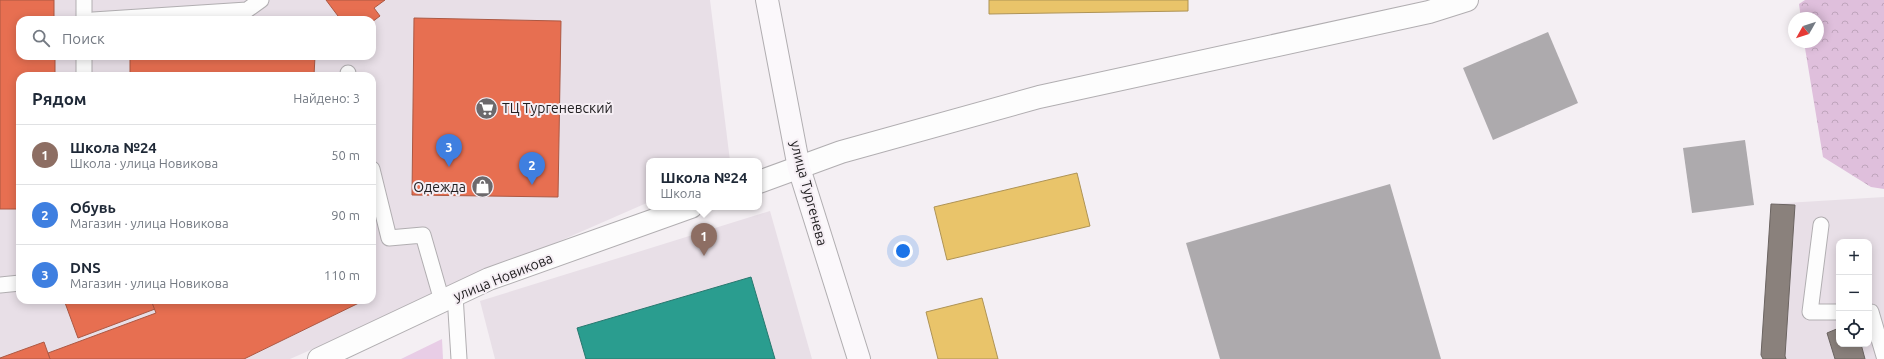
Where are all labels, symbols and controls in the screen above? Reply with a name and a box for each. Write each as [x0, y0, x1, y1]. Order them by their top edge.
north arrow [1788, 12, 1824, 48]
search box [16, 16, 376, 60]
icon: search [30, 27, 52, 49]
text: Поиск [62, 30, 105, 47]
text: Рядом [32, 89, 87, 108]
text: Найдено: 3 [293, 91, 360, 105]
supermarket icon: ТЦ Тургеневский [473, 95, 499, 121]
place label: ТЦ Тургеневский [502, 100, 613, 116]
pin: 3 [436, 134, 462, 167]
text: Школа №24 [70, 139, 157, 156]
street label: улица Тургенева [787, 139, 831, 247]
text: 1 [41, 148, 49, 162]
text: 50 m [331, 148, 360, 162]
pin: 2 [519, 152, 545, 185]
text: Школа · улица Новикова [70, 156, 218, 170]
popup [646, 158, 762, 210]
text: Школа №24 [661, 169, 747, 186]
shop icon: Одежда [469, 174, 495, 200]
place label: Одежда [413, 179, 466, 195]
text: Школа [661, 186, 702, 200]
text: Обувь [70, 199, 116, 216]
text: 2 [41, 208, 49, 222]
text: 90 m [331, 208, 360, 222]
text: Магазин · улица Новикова [70, 216, 229, 230]
pin: 1 [691, 223, 717, 256]
map controls [1836, 239, 1872, 347]
button: + [1836, 239, 1872, 275]
your location [893, 241, 913, 261]
street label: улица Новикова [451, 250, 555, 304]
text: DNS [70, 259, 101, 276]
text: 3 [41, 268, 49, 282]
text: 110 m [324, 268, 360, 282]
button: − [1836, 275, 1872, 311]
text: Магазин · улица Новикова [70, 276, 229, 290]
button: locate [1836, 311, 1872, 347]

